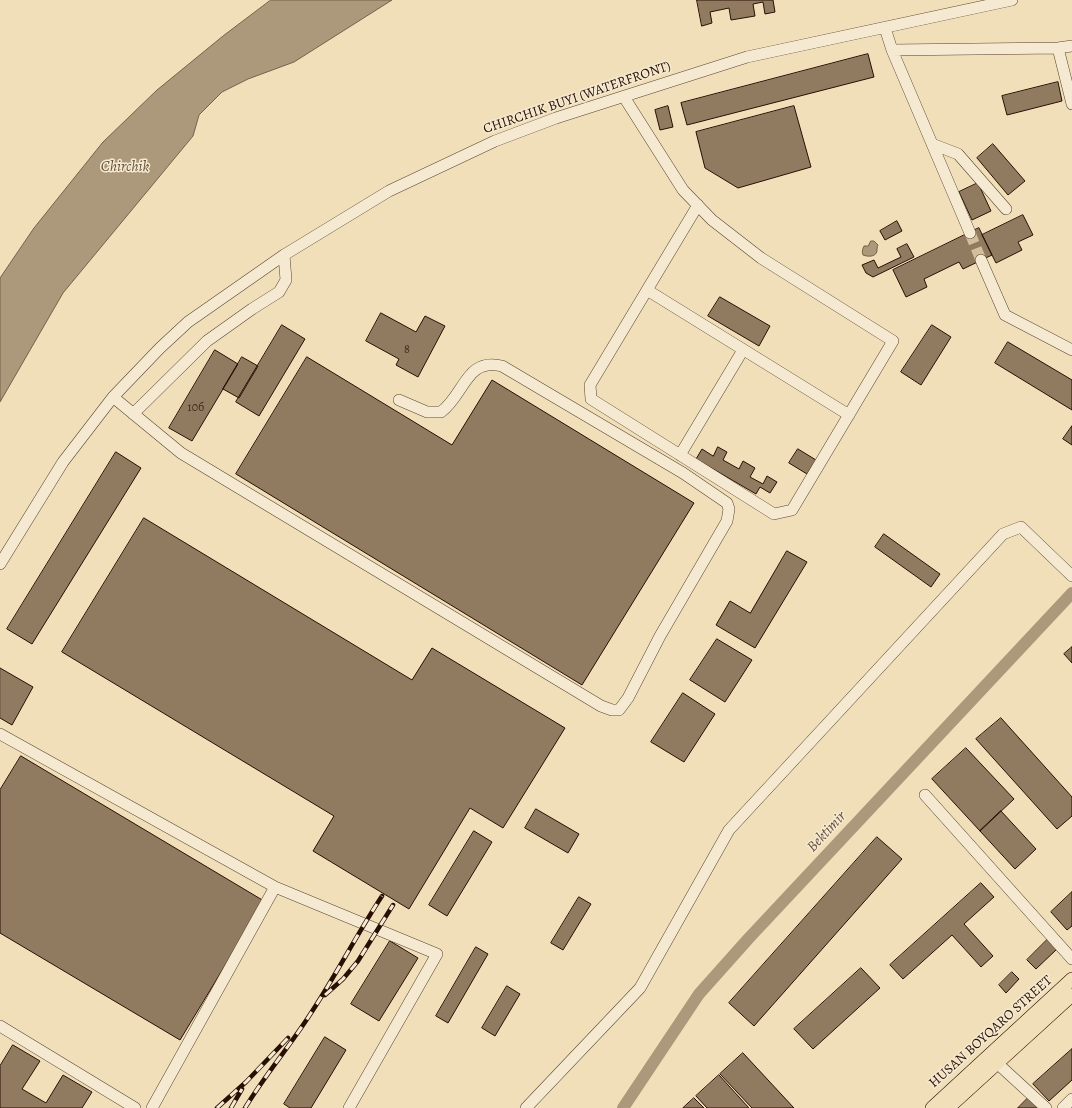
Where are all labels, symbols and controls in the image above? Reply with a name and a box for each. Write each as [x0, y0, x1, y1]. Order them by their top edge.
street label: CHIRCHIK BUYI (WATERFRONT) [481, 58, 673, 138]
water label: Chirchik [101, 158, 149, 176]
house number: 8 [404, 343, 410, 357]
house number: 10б [188, 401, 204, 415]
water label: Bektimir [804, 808, 850, 856]
street label: HUSAN BOYQARO STREET [926, 972, 1056, 1092]

